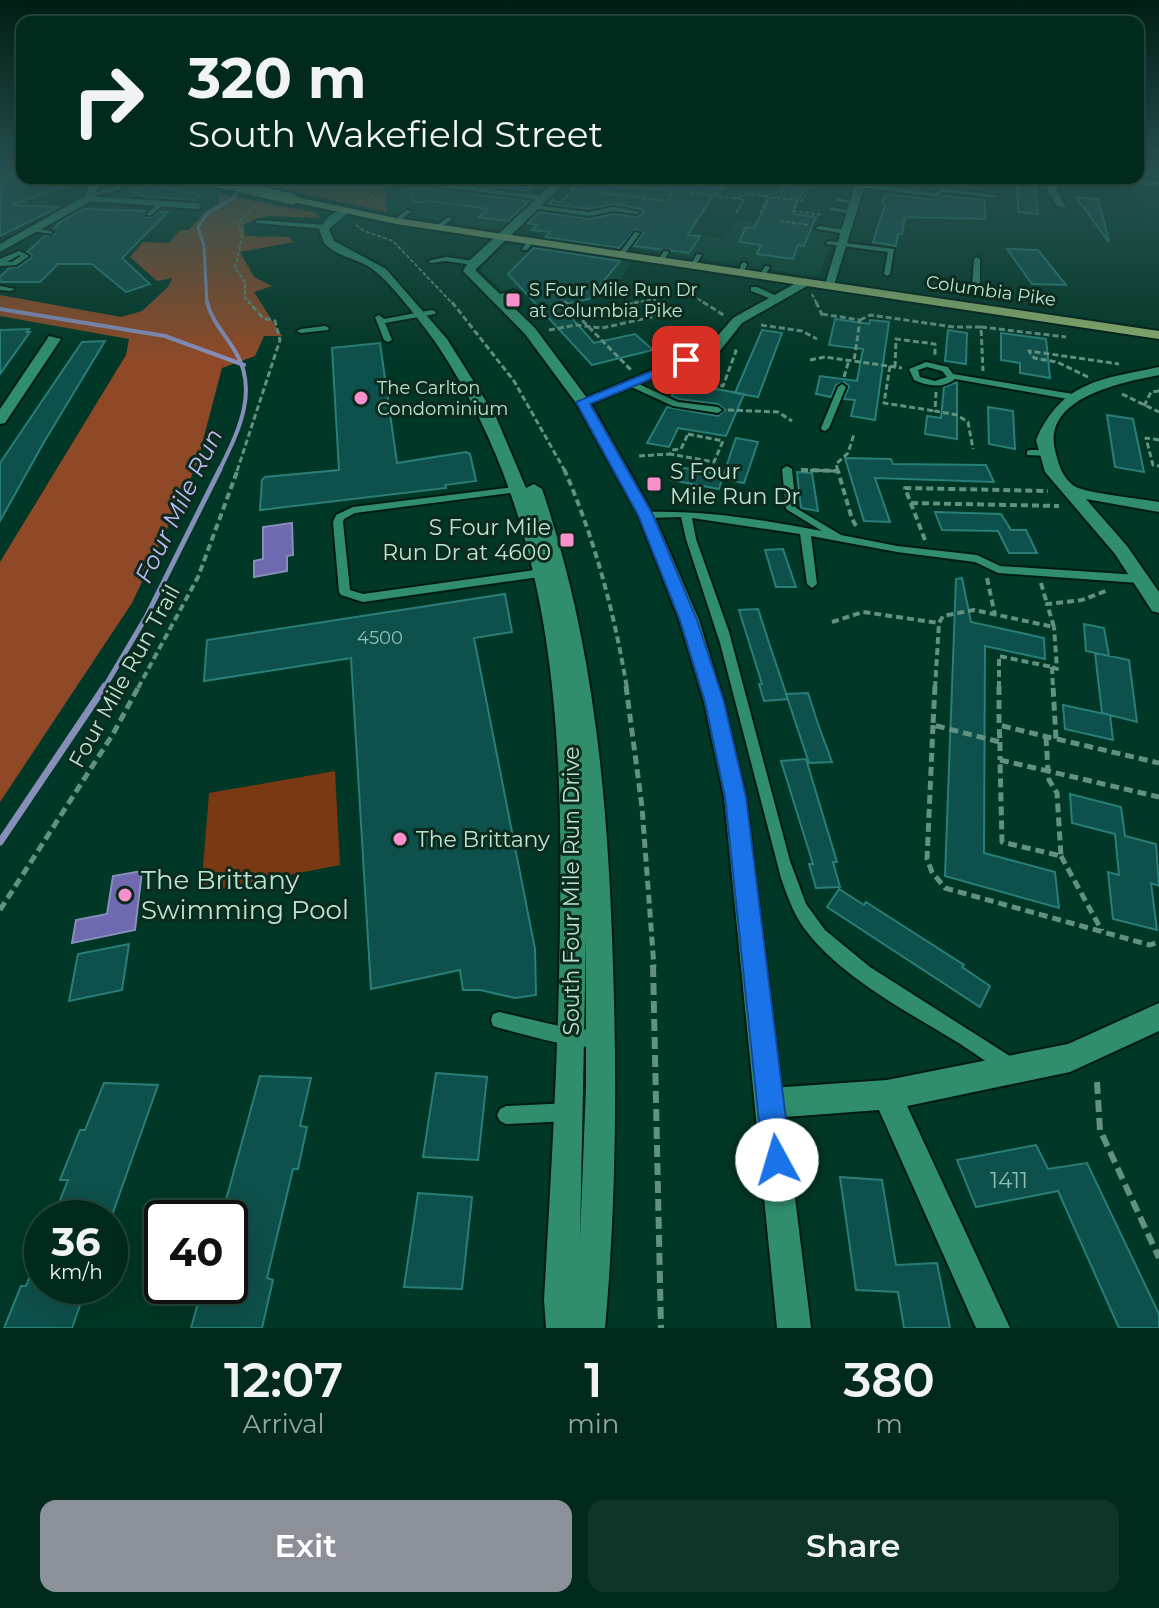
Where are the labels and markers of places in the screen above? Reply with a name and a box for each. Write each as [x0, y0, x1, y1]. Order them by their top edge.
place label: S Four Mile Run Dr at Columbia Pike [529, 279, 698, 322]
marker: S Four Mile Run Dr at Columbia Pike [504, 291, 522, 309]
pin [652, 326, 720, 394]
place label: The Carlton Condominium [377, 377, 508, 420]
marker: The Carlton Condominium [352, 389, 370, 407]
place label: S Four Mile Run Dr [670, 458, 800, 510]
marker: S Four Mile Run Dr [645, 475, 663, 493]
place label: S Four Mile Run Dr at 4600 [382, 514, 551, 566]
marker: S Four Mile Run Dr at 4600 [558, 531, 576, 549]
place label: The Brittany [416, 826, 550, 853]
marker: The Brittany [391, 830, 409, 848]
place label: The Brittany Swimming Pool [141, 864, 349, 926]
marker: The Brittany Swimming Pool [116, 886, 134, 904]

